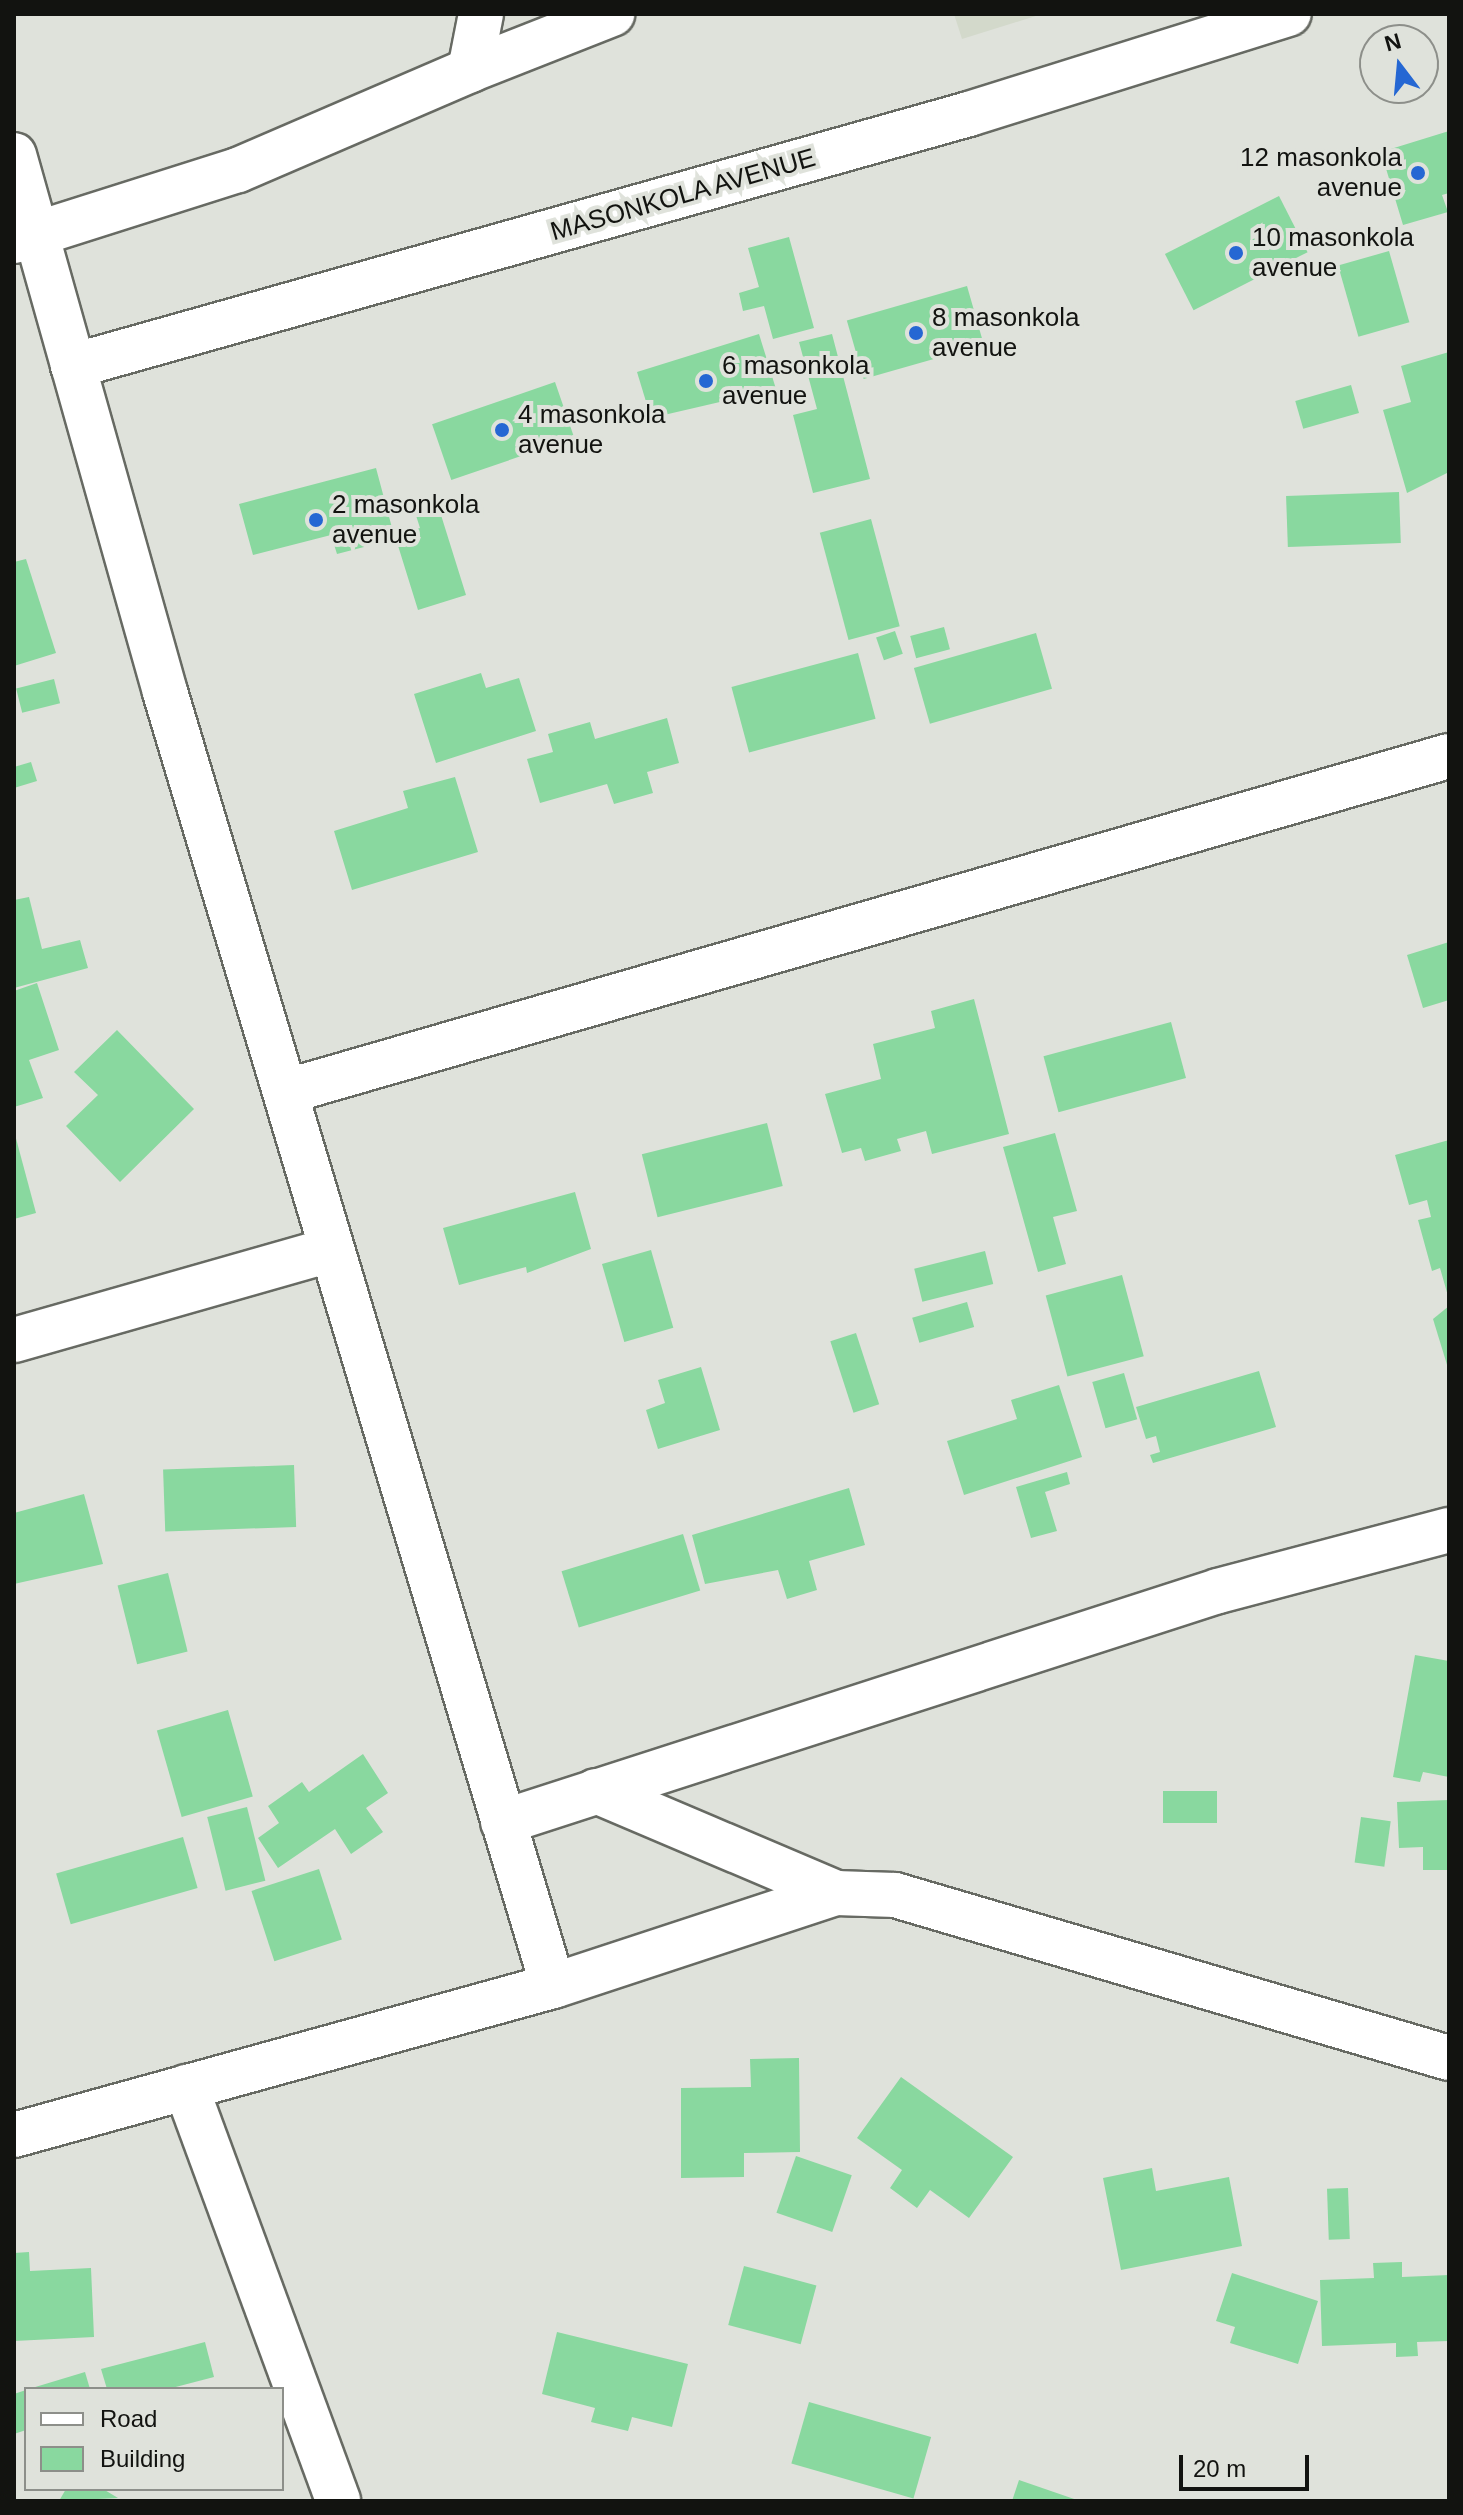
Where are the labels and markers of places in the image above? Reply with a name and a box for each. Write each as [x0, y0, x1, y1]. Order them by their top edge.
place label: 12 masonkola avenue [1240, 142, 1402, 204]
marker: 12 masonkola avenue [1409, 164, 1427, 182]
place label: 10 masonkola avenue [1252, 222, 1414, 284]
marker: 10 masonkola avenue [1227, 244, 1245, 262]
place label: 8 masonkola avenue [932, 302, 1079, 364]
marker: 8 masonkola avenue [907, 324, 925, 342]
place label: 6 masonkola avenue [722, 350, 869, 412]
marker: 6 masonkola avenue [697, 372, 715, 390]
place label: 4 masonkola avenue [518, 399, 665, 460]
marker: 4 masonkola avenue [493, 421, 511, 439]
place label: 2 masonkola avenue [332, 489, 479, 550]
marker: 2 masonkola avenue [307, 511, 325, 529]

